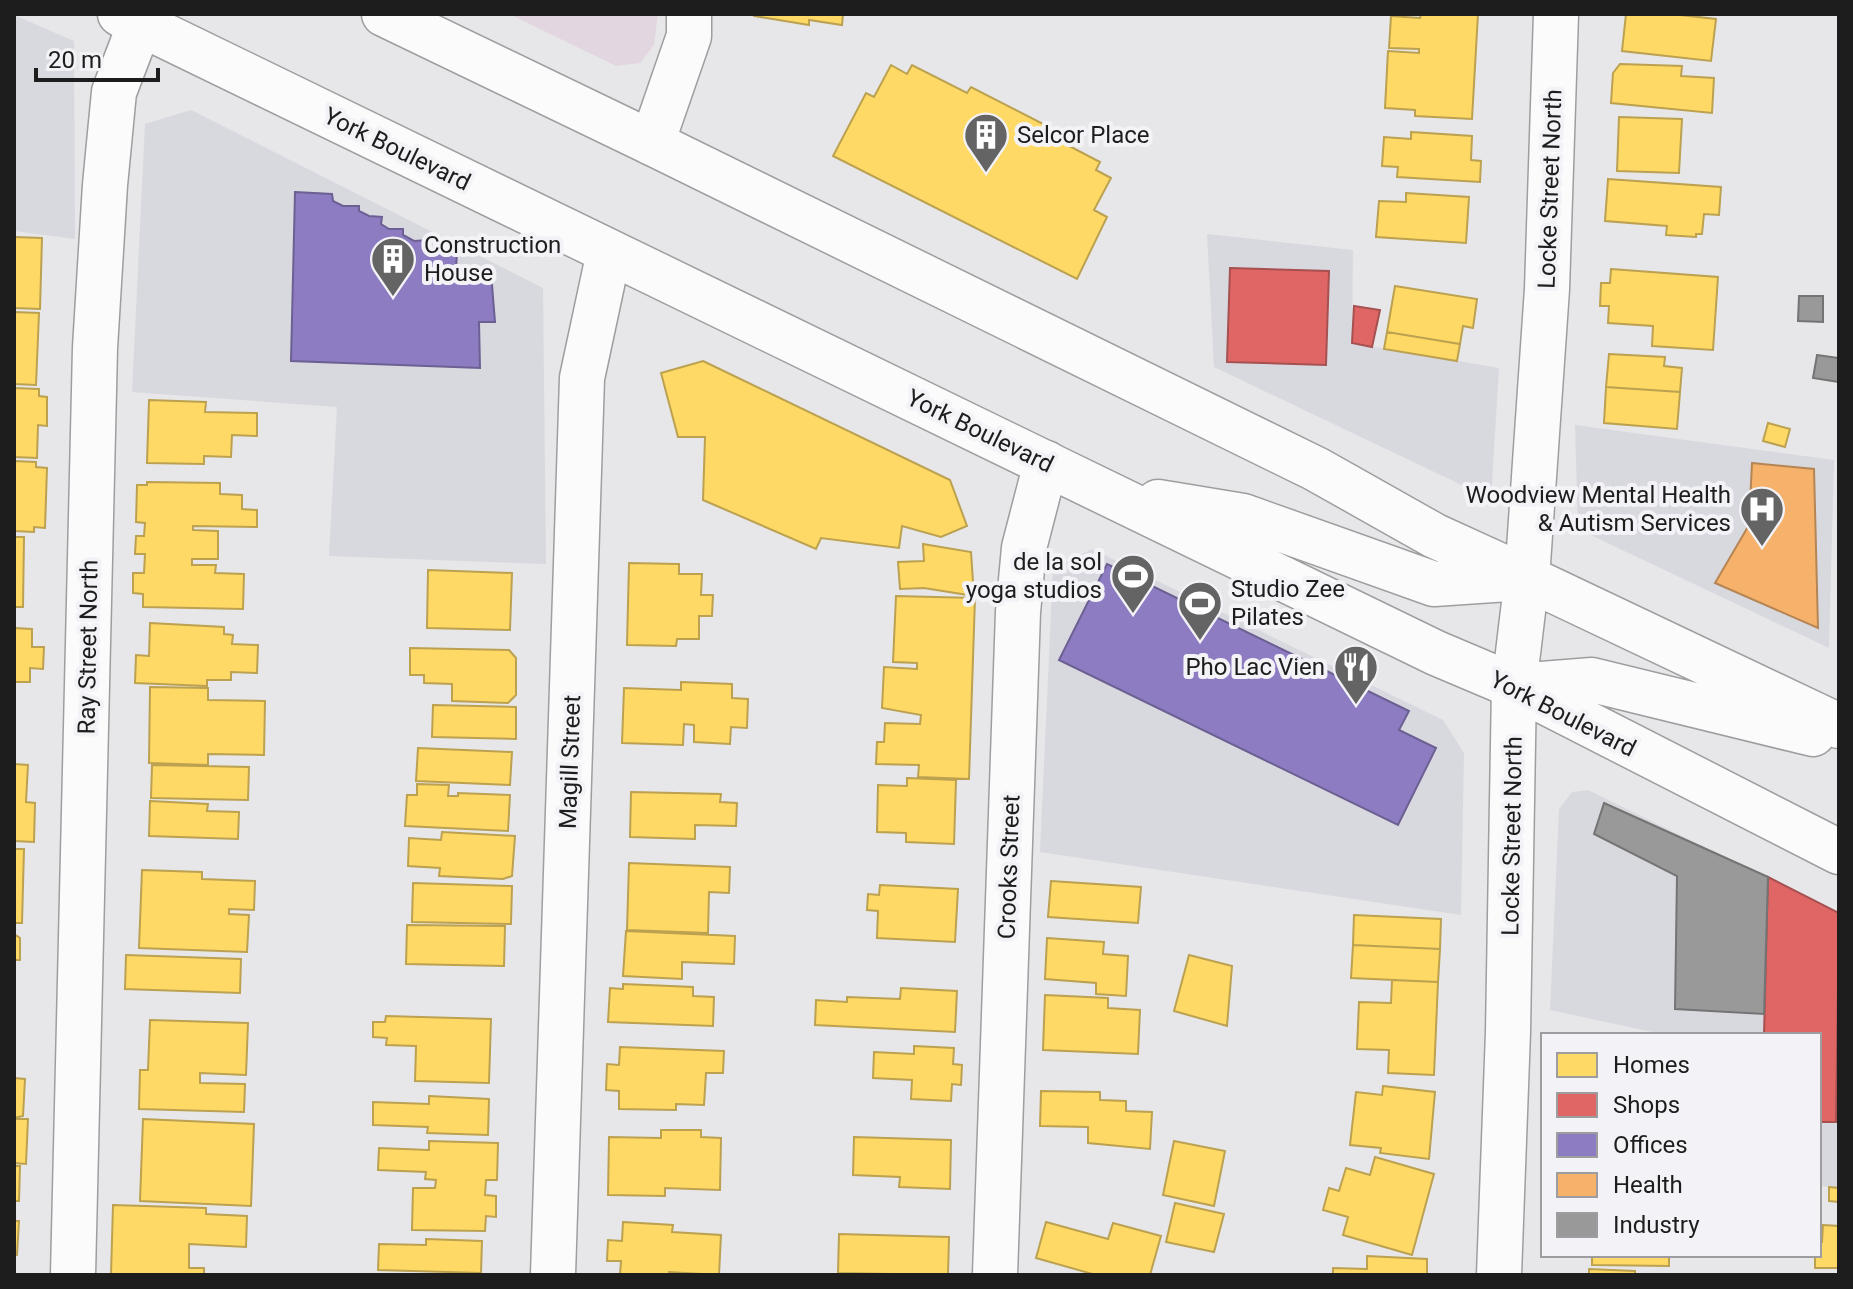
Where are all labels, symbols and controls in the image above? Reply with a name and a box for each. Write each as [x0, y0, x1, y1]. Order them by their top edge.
scale bar [36, 32, 158, 82]
text: 20 m [48, 46, 102, 74]
street label: Locke Street North [1533, 89, 1567, 289]
street label: York Boulevard [319, 101, 475, 197]
building icon: Selcor Place [962, 111, 1010, 174]
place label: Selcor Place [1017, 121, 1149, 149]
place label: Construction House [424, 231, 561, 287]
building icon: Construction House [369, 235, 417, 298]
street label: York Boulevard [902, 383, 1058, 479]
place label: Woodview Mental Health & Autism Services [1466, 481, 1731, 537]
hospital icon: Woodview Mental Health & Autism Services [1738, 485, 1786, 548]
place label: de la sol yoga studios [966, 548, 1102, 604]
sports icon: de la sol yoga studios [1109, 552, 1157, 615]
street label: Ray Street North [72, 559, 104, 735]
place label: Studio Zee Pilates [1231, 575, 1345, 631]
sports icon: Studio Zee Pilates [1176, 579, 1224, 642]
restaurant icon: Pho Lac Vien [1332, 643, 1380, 706]
place label: Pho Lac Vien [1185, 653, 1325, 681]
street label: York Boulevard [1485, 665, 1641, 763]
street label: Magill Street [554, 694, 586, 830]
street label: Locke Street North [1496, 736, 1528, 936]
street label: Crooks Street [992, 794, 1026, 940]
legend [1541, 1033, 1821, 1257]
text: Homes [1613, 1051, 1690, 1079]
text: Shops [1613, 1091, 1680, 1119]
text: Offices [1613, 1131, 1688, 1159]
text: Health [1613, 1171, 1683, 1199]
text: Industry [1613, 1211, 1700, 1239]

